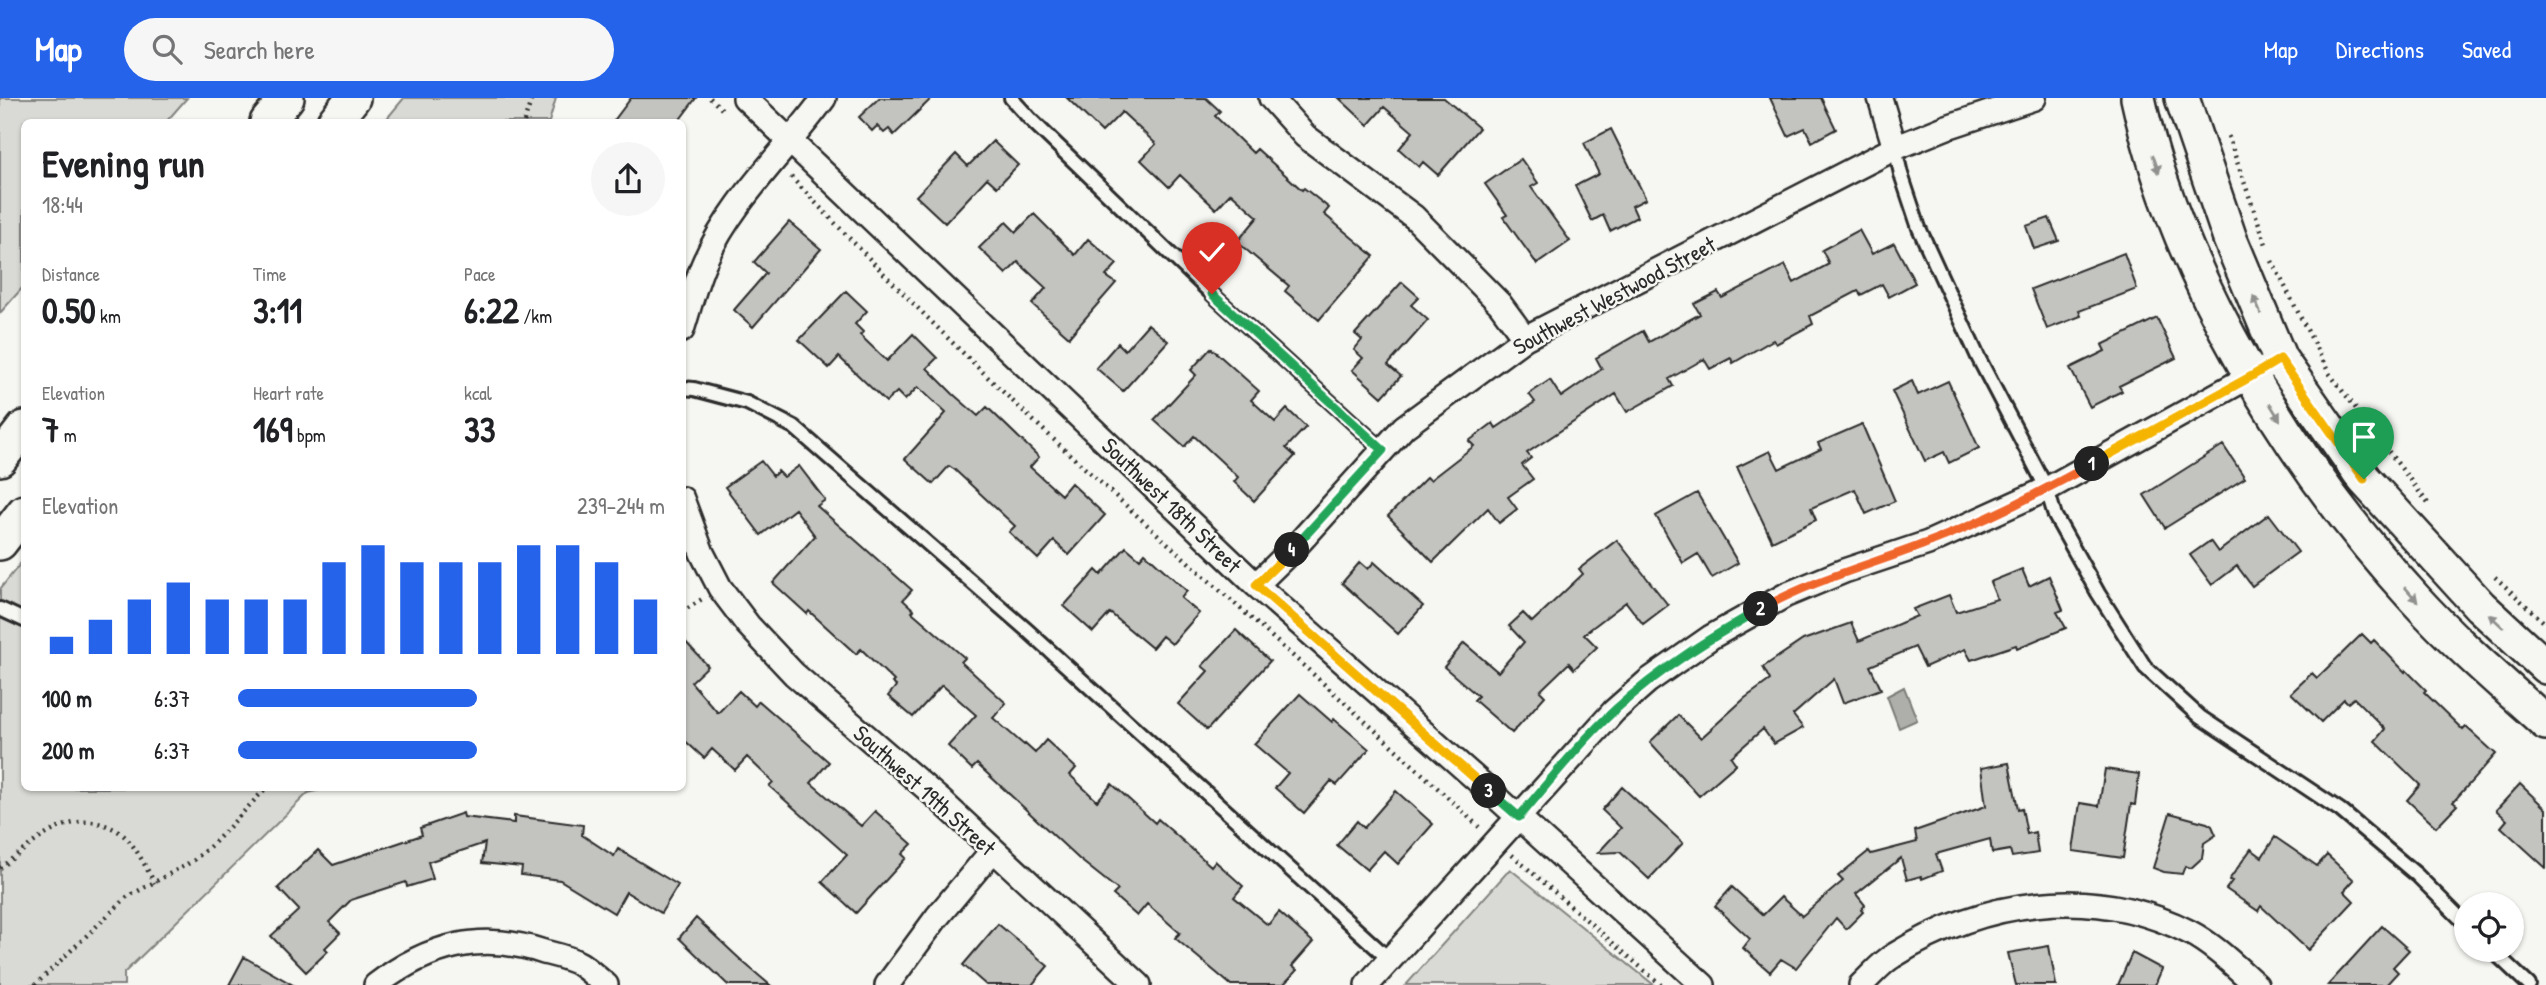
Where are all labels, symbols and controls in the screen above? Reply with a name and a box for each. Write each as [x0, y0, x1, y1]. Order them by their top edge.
search box [124, 18, 614, 81]
text: Map [35, 27, 82, 71]
icon: search [148, 30, 186, 68]
text: Search here [204, 32, 315, 67]
text: Map [2264, 33, 2298, 65]
text: Directions [2336, 33, 2424, 65]
text: Saved [2462, 33, 2511, 65]
text: Evening run [42, 137, 205, 189]
button: share [591, 142, 665, 216]
one-way arrow [2151, 153, 2162, 174]
text: 18:44 [42, 189, 83, 220]
pin [1182, 222, 1242, 294]
street label: Southwest Westwood Street [1507, 228, 1722, 362]
icon: check [1193, 233, 1231, 271]
text: Distance [42, 261, 100, 287]
text: Time [253, 261, 287, 287]
text: Pace [464, 261, 496, 287]
text: 0.50 [42, 287, 96, 334]
text: 3:11 [253, 287, 302, 334]
text: 6:22 [464, 287, 519, 334]
one-way arrow [2251, 295, 2263, 315]
text: km [96, 303, 121, 329]
text: /km [519, 303, 552, 329]
text: Elevation [42, 380, 105, 406]
text: Heart rate [253, 380, 324, 406]
text: kcal [464, 380, 492, 406]
one-way arrow [2268, 403, 2281, 422]
text: 7 [42, 406, 59, 453]
text: 169 [253, 406, 293, 453]
text: 33 [464, 406, 495, 453]
pin [2334, 407, 2394, 479]
icon: arrive [2345, 418, 2383, 456]
text: m [59, 422, 77, 448]
text: bpm [293, 422, 326, 448]
street label: Southwest 18th Street [1095, 430, 1249, 581]
pin: 1 [2074, 446, 2110, 482]
text: 1 [2088, 450, 2095, 476]
text: Elevation [42, 490, 118, 521]
text: 239–244 m [577, 490, 665, 521]
pin: 4 [1274, 532, 1310, 568]
text: 4 [1288, 536, 1295, 562]
one-way arrow [2403, 585, 2419, 603]
pin: 2 [1744, 592, 1778, 626]
text: 2 [1756, 595, 1765, 621]
one-way arrow [2487, 613, 2505, 629]
text: 100 m [42, 683, 92, 714]
text: 6:37 [154, 683, 190, 714]
street label: Southwest 19th Street [847, 718, 1004, 863]
text: 200 m [42, 735, 94, 766]
text: 6:37 [154, 735, 190, 766]
pin: 3 [1472, 774, 1506, 808]
text: 3 [1484, 777, 1493, 803]
map controls [2454, 892, 2524, 962]
button: locate [2454, 892, 2524, 962]

